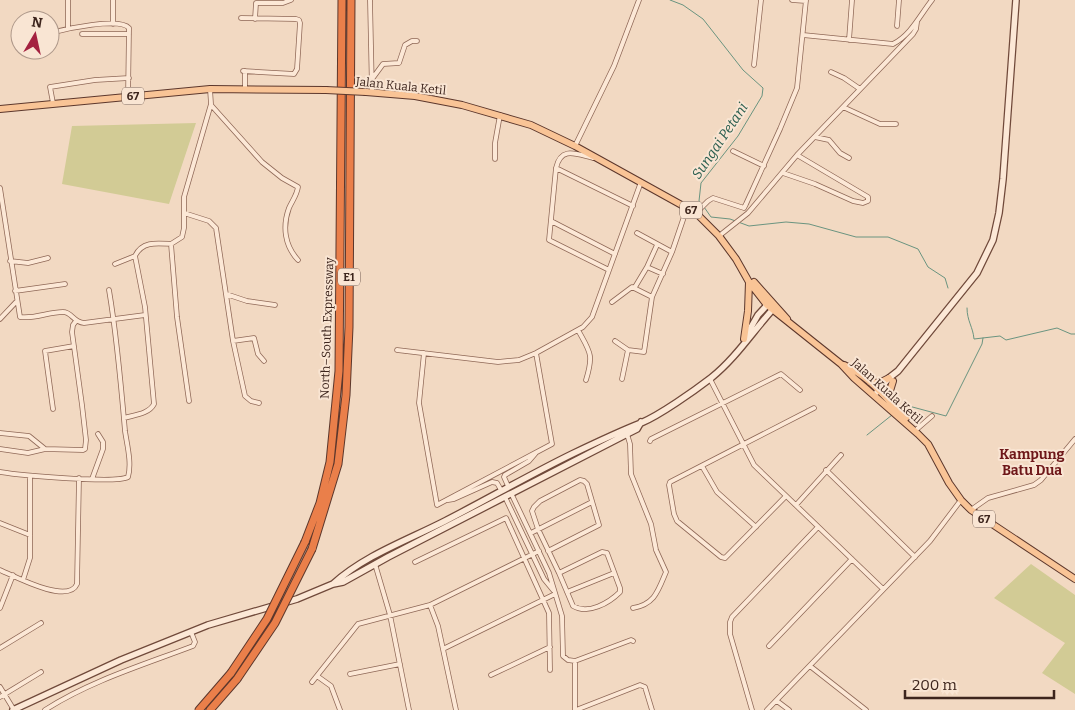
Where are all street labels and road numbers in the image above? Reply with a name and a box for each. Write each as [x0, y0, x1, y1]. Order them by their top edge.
street label: Jalan Kuala Ketil [354, 74, 447, 98]
road number: 67 [122, 88, 144, 104]
road number: 67 [680, 202, 702, 218]
street label: North–South Expressway [318, 256, 336, 399]
road number: E1 [338, 268, 360, 286]
street label: Jalan Kuala Ketil [848, 355, 926, 427]
road number: 67 [973, 510, 995, 528]

